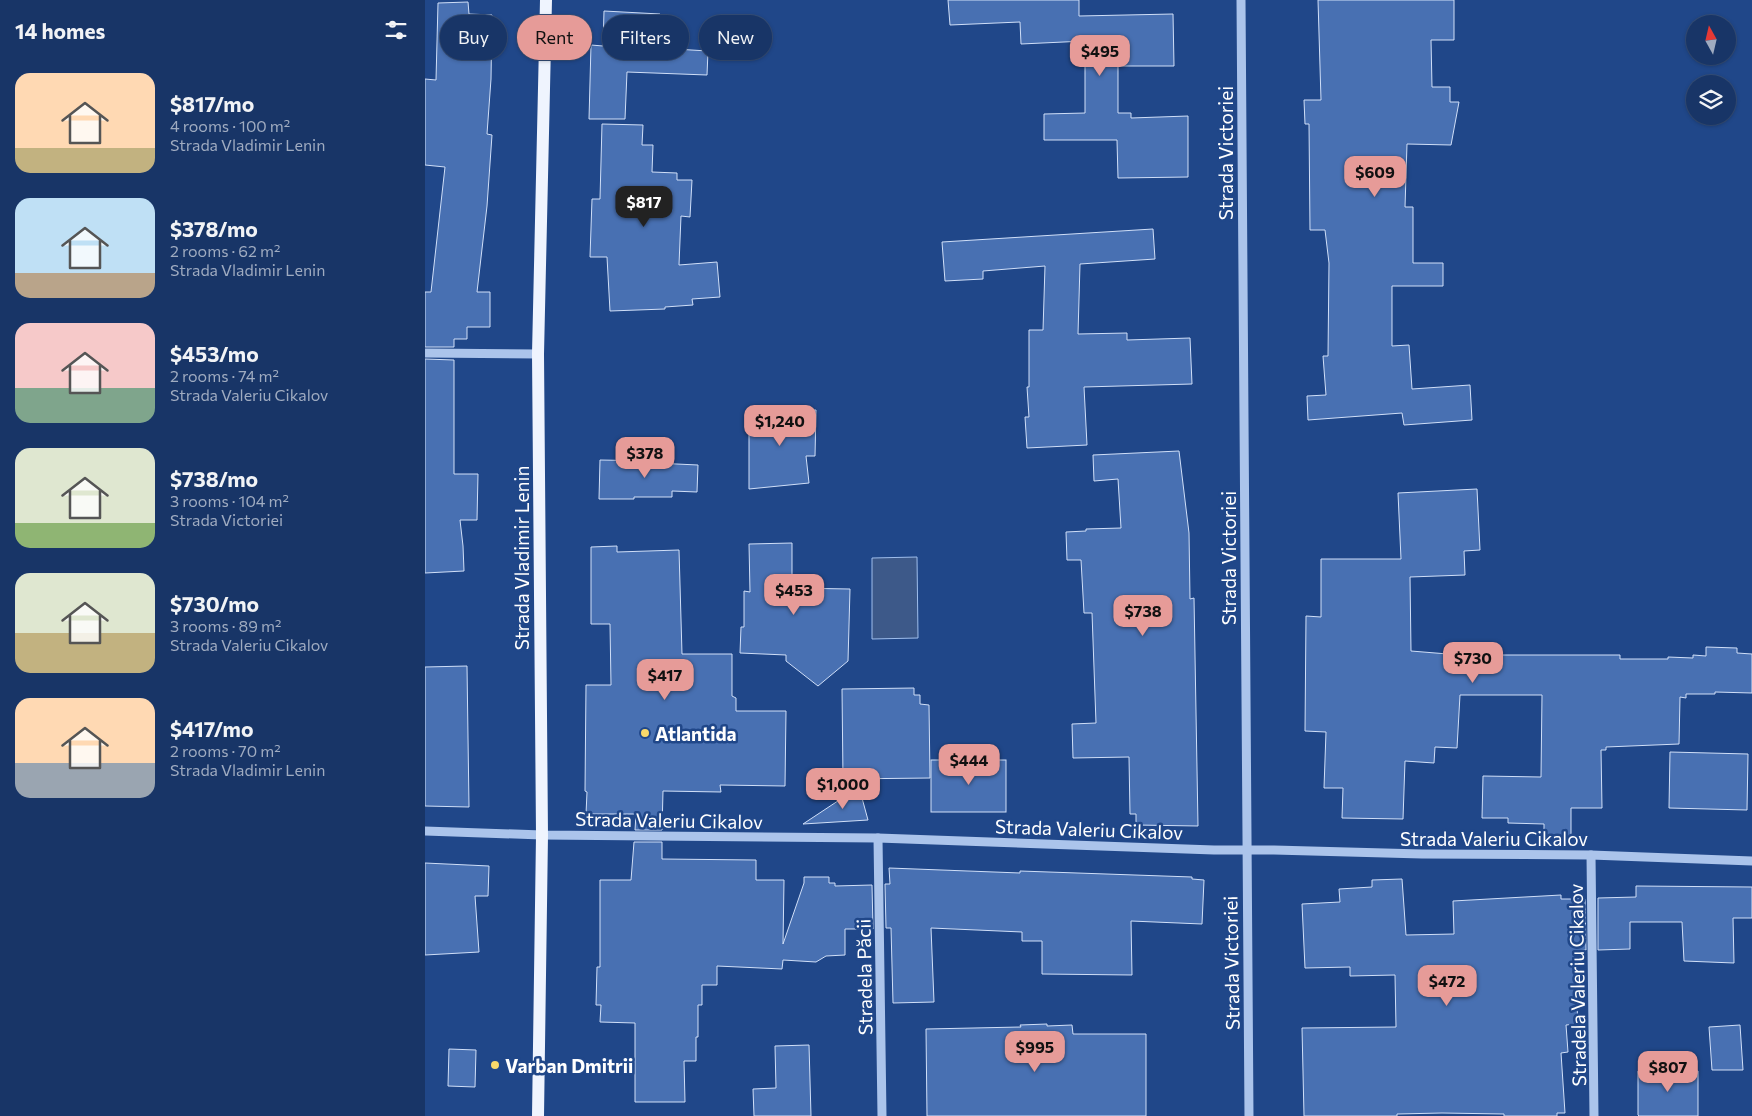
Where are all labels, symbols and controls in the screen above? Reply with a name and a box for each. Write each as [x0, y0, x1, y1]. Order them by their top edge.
chip: Buy [440, 15, 507, 60]
chip: Rent [517, 15, 592, 60]
chip: Filters [602, 15, 689, 60]
chip: New [699, 15, 772, 60]
north arrow [1686, 15, 1736, 65]
map controls [1686, 15, 1736, 125]
icon: filters [382, 16, 410, 44]
text: 14 homes [15, 18, 105, 43]
pin: $495 [1070, 34, 1130, 77]
text: $495 [1081, 41, 1119, 60]
button: layers [1686, 75, 1736, 125]
street label: Strada Victoriei [1214, 86, 1237, 220]
text: $817/mo [170, 91, 254, 116]
icon: home [55, 93, 115, 153]
text: 4 rooms · 100 m² [170, 116, 290, 135]
text: Strada Vladimir Lenin [170, 135, 325, 154]
pin: $609 [1345, 156, 1405, 198]
text: $609 [1355, 162, 1395, 181]
pin: $817 [614, 186, 674, 228]
text: $817 [626, 192, 662, 211]
text: $378/mo [170, 216, 258, 241]
icon: home [55, 218, 115, 278]
text: 2 rooms · 62 m² [170, 241, 280, 260]
text: Strada Vladimir Lenin [170, 260, 325, 279]
text: $453/mo [170, 341, 259, 366]
icon: home [55, 343, 115, 403]
text: 2 rooms · 74 m² [170, 366, 279, 385]
text: Strada Valeriu Cikalov [170, 385, 328, 404]
pin: $1,240 [739, 404, 821, 447]
text: $1,240 [755, 411, 805, 430]
pin: $378 [615, 436, 675, 479]
text: $378 [627, 443, 663, 462]
text: $738/mo [170, 466, 258, 491]
street label: Strada Vladimir Lenin [510, 466, 533, 650]
icon: home [55, 468, 115, 528]
text: 3 rooms · 104 m² [170, 491, 289, 510]
street label: Strada Victoriei [1217, 491, 1240, 625]
text: Strada Victoriei [170, 510, 283, 529]
pin: $453 [764, 574, 824, 616]
text: $453 [775, 580, 813, 599]
text: $730/mo [170, 591, 259, 616]
icon: home [55, 593, 115, 653]
pin: $738 [1113, 594, 1173, 637]
text: $738 [1124, 601, 1162, 620]
text: 3 rooms · 89 m² [170, 616, 281, 635]
text: Strada Valeriu Cikalov [170, 635, 328, 654]
pin: $730 [1443, 642, 1503, 684]
text: $730 [1454, 648, 1492, 667]
pin: $417 [635, 658, 695, 701]
text: $417 [648, 665, 682, 684]
text: $417/mo [170, 716, 253, 741]
icon: home [55, 718, 115, 778]
place label: Atlantida [655, 722, 737, 745]
marker: Atlantida [639, 727, 651, 739]
text: 2 rooms · 70 m² [170, 741, 281, 760]
pin: $444 [939, 744, 999, 786]
text: $444 [950, 750, 988, 769]
text: Strada Vladimir Lenin [170, 760, 325, 779]
pin: $1,000 [802, 768, 884, 810]
text: $1,000 [817, 774, 869, 793]
street label: Strada Valeriu Cikalov [575, 807, 763, 833]
street label: Strada Valeriu Cikalov [995, 814, 1184, 844]
street label: Strada Valeriu Cikalov [1400, 827, 1588, 850]
street label: Stradela Valeriu Cikalov [1564, 883, 1590, 1087]
street label: Strada Victoriei [1218, 896, 1244, 1030]
street label: Stradela Păcii [851, 919, 877, 1035]
pin: $472 [1417, 964, 1477, 1007]
text: $472 [1429, 971, 1465, 990]
pin: $995 [1005, 1030, 1065, 1073]
text: $995 [1016, 1037, 1054, 1056]
pin: $807 [1638, 1050, 1698, 1093]
place label: Varban Dmitrii [505, 1054, 633, 1077]
text: $807 [1649, 1057, 1687, 1076]
marker: Varban Dmitrii [489, 1059, 501, 1071]

